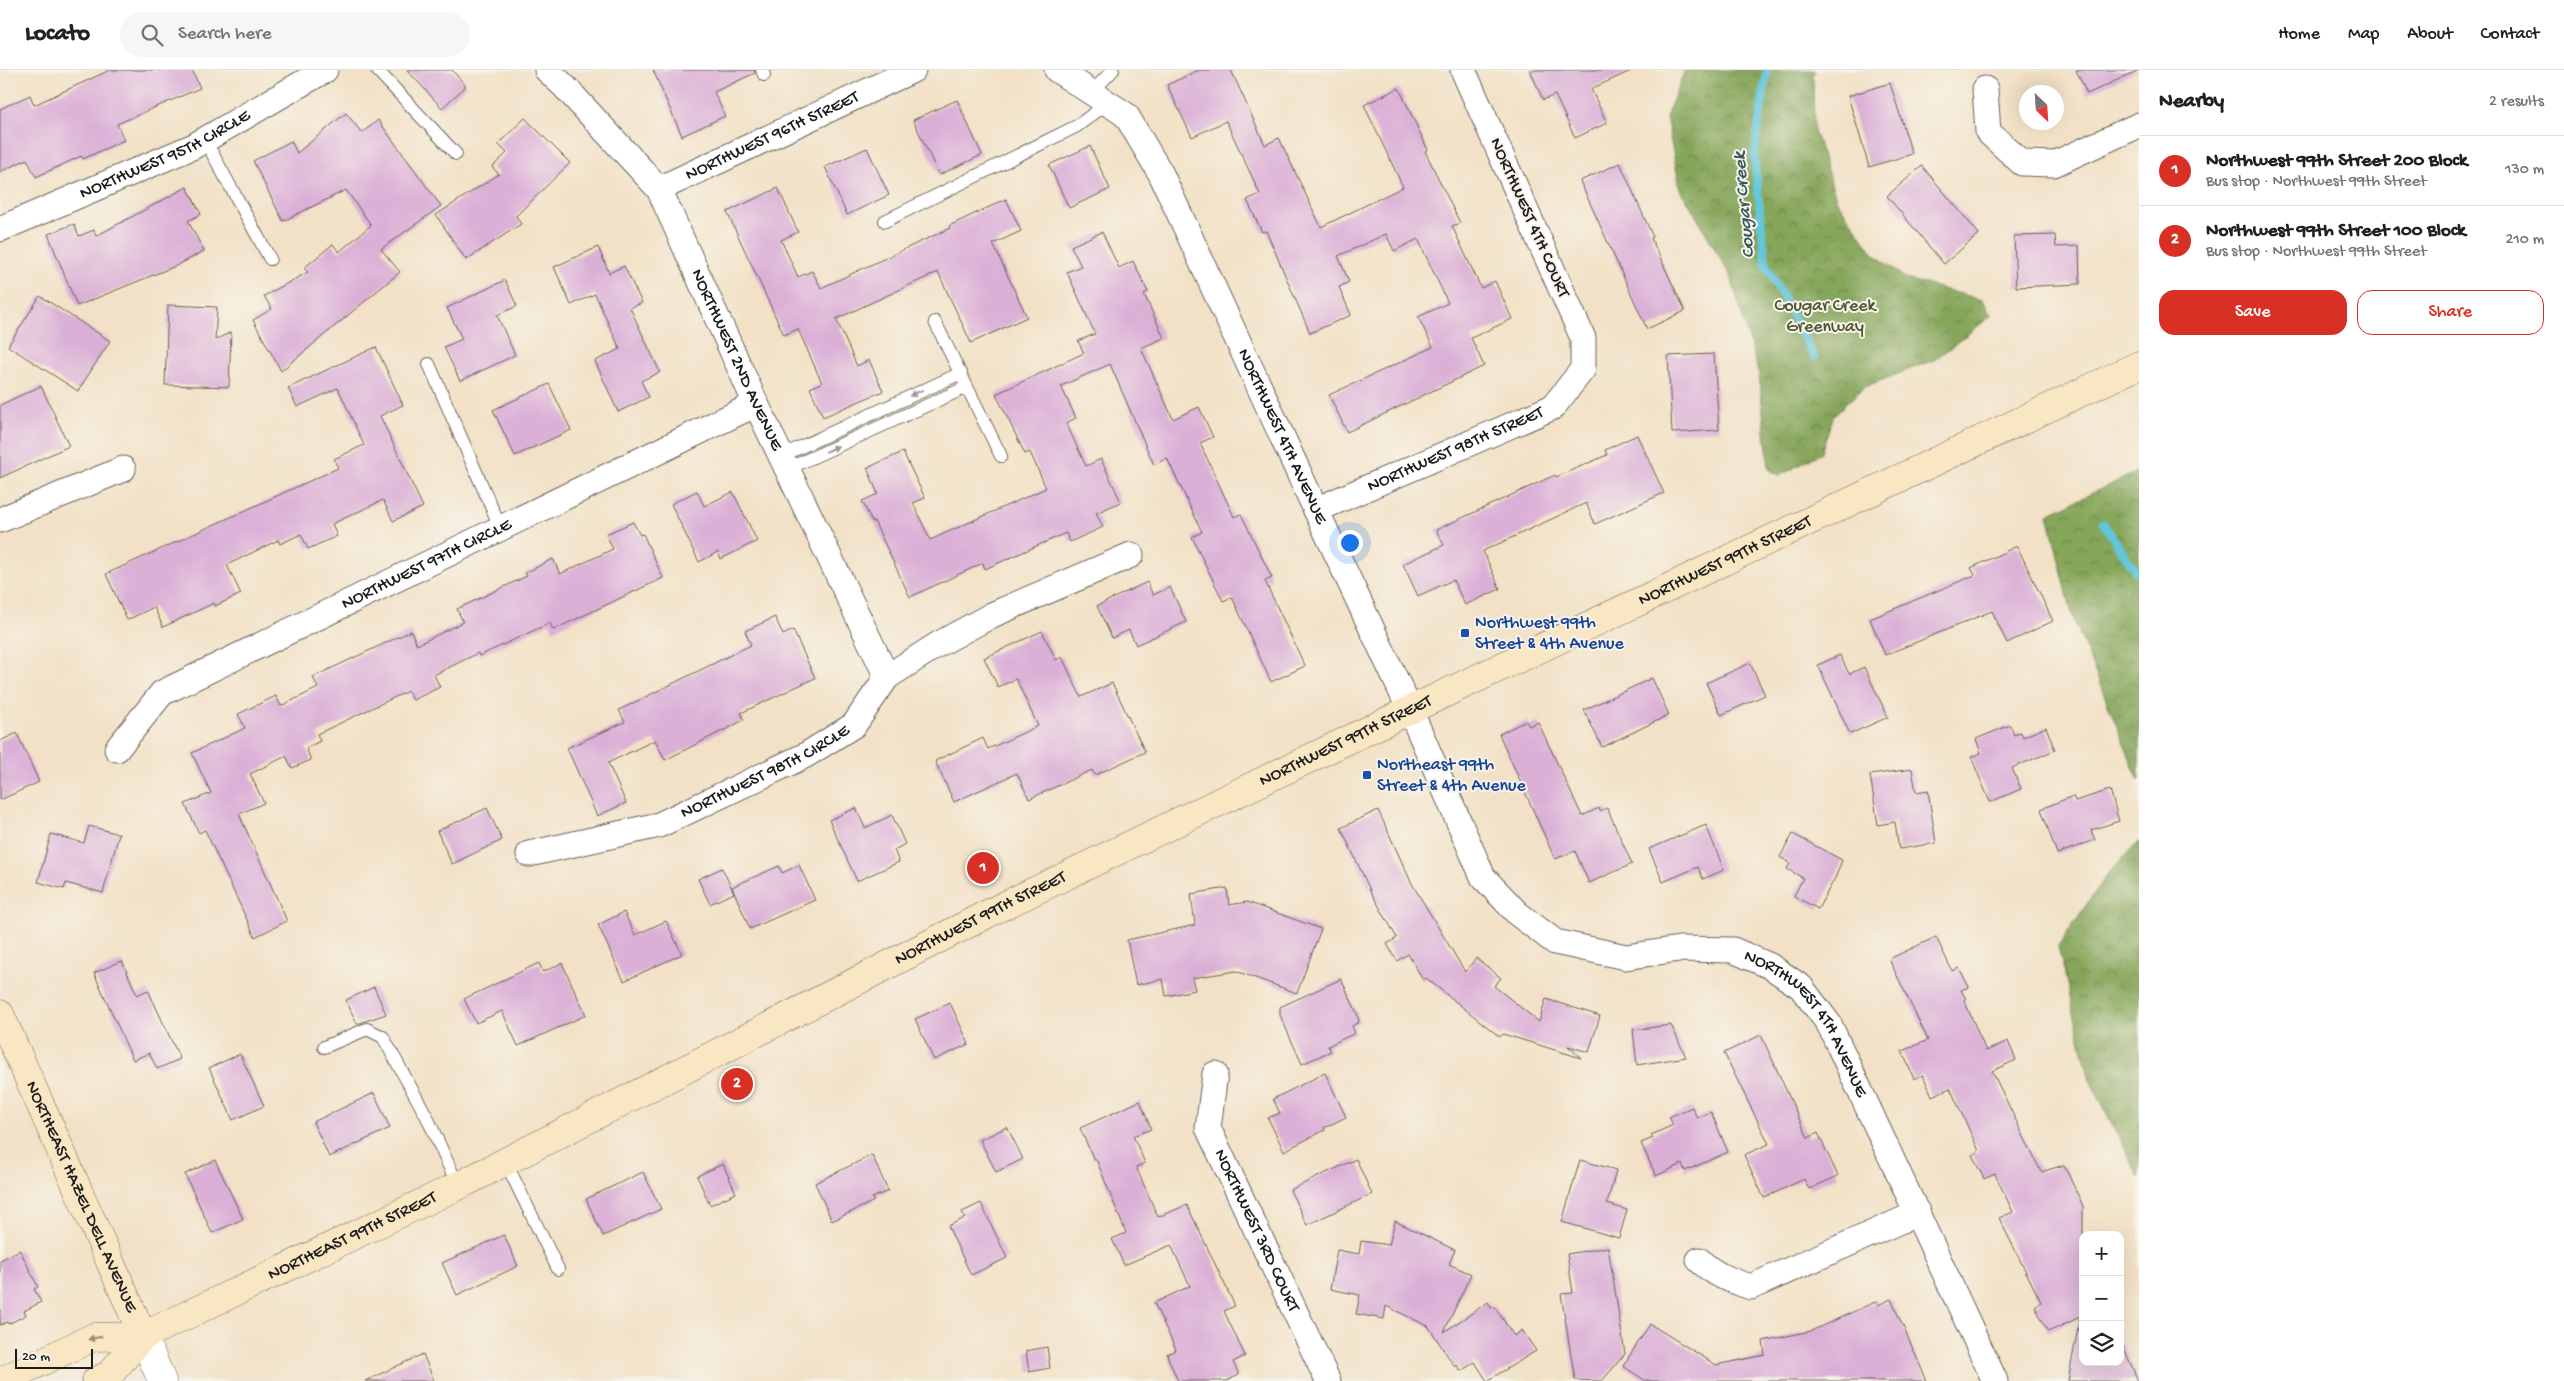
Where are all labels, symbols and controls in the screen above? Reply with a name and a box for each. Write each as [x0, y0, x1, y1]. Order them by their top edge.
search box [120, 12, 470, 57]
text: Locato [25, 20, 90, 49]
icon: search [138, 21, 166, 49]
text: Search here [178, 23, 272, 46]
text: Home [2278, 24, 2320, 45]
text: Map [2348, 24, 2379, 45]
text: About [2407, 24, 2453, 45]
text: Contact [2481, 24, 2539, 45]
north arrow [2019, 85, 2064, 130]
street label: NORTHWEST 96TH STREET [682, 86, 863, 186]
text: Nearby [2159, 90, 2224, 115]
text: 2 results [2489, 93, 2544, 112]
street label: NORTHWEST 95TH CIRCLE [77, 105, 255, 204]
street label: NORTHWEST 4TH COURT [1484, 135, 1574, 302]
water label: Cougar Creek [1729, 149, 1761, 259]
text: Northwest 99th Street 200 Block [2206, 150, 2467, 173]
text: 1 [2172, 161, 2178, 180]
text: 130 m [2505, 161, 2544, 180]
text: Bus stop · Northwest 99th Street [2206, 173, 2427, 192]
text: Northwest 99th Street 100 Block [2206, 220, 2466, 243]
text: 2 [2171, 231, 2179, 250]
text: 210 m [2505, 231, 2544, 250]
text: Bus stop · Northwest 99th Street [2206, 243, 2427, 262]
street label: NORTHWEST 2ND AVENUE [686, 266, 788, 455]
button: Save [2159, 290, 2347, 335]
button: Share [2357, 290, 2544, 335]
park label: Cougar Creek Greenway [1774, 296, 1878, 338]
street label: NORTHWEST 4TH AVENUE [1233, 346, 1332, 528]
one-way arrow [909, 389, 924, 398]
street label: NORTHWEST 98TH STREET [1364, 402, 1548, 497]
one-way arrow [825, 444, 839, 452]
street label: NORTHWEST 99TH STREET [1635, 511, 1816, 611]
street label: NORTHWEST 97TH CIRCLE [338, 514, 516, 615]
your location [1337, 530, 1363, 556]
place label: Northwest 99th Street & 4th Avenue [1475, 613, 1624, 655]
marker: Northwest 99th Street & 4th Avenue [1459, 627, 1471, 639]
street label: NORTHWEST 99TH STREET [1256, 690, 1436, 791]
street label: NORTHWEST 98TH CIRCLE [677, 719, 854, 824]
place label: Northeast 99th Street & 4th Avenue [1377, 755, 1526, 797]
marker: Northeast 99th Street & 4th Avenue [1361, 769, 1373, 781]
pin: 1 [967, 849, 999, 887]
street label: NORTHWEST 99TH STREET [891, 866, 1071, 970]
street label: NORTHWEST 4TH AVENUE [1741, 945, 1872, 1101]
pin: 2 [721, 1065, 753, 1103]
street label: NORTHEAST HAZEL DELL AVENUE [21, 1078, 142, 1316]
street label: NORTHWEST 3RD COURT [1209, 1146, 1305, 1316]
street label: NORTHEAST 99TH STREET [265, 1187, 441, 1285]
map controls [2079, 1231, 2124, 1366]
button: + [2079, 1231, 2124, 1276]
button: − [2079, 1276, 2124, 1321]
button: layers [2079, 1321, 2124, 1366]
one-way arrow [86, 1335, 102, 1343]
scale bar [15, 1346, 92, 1369]
text: 20 m [22, 1349, 50, 1366]

